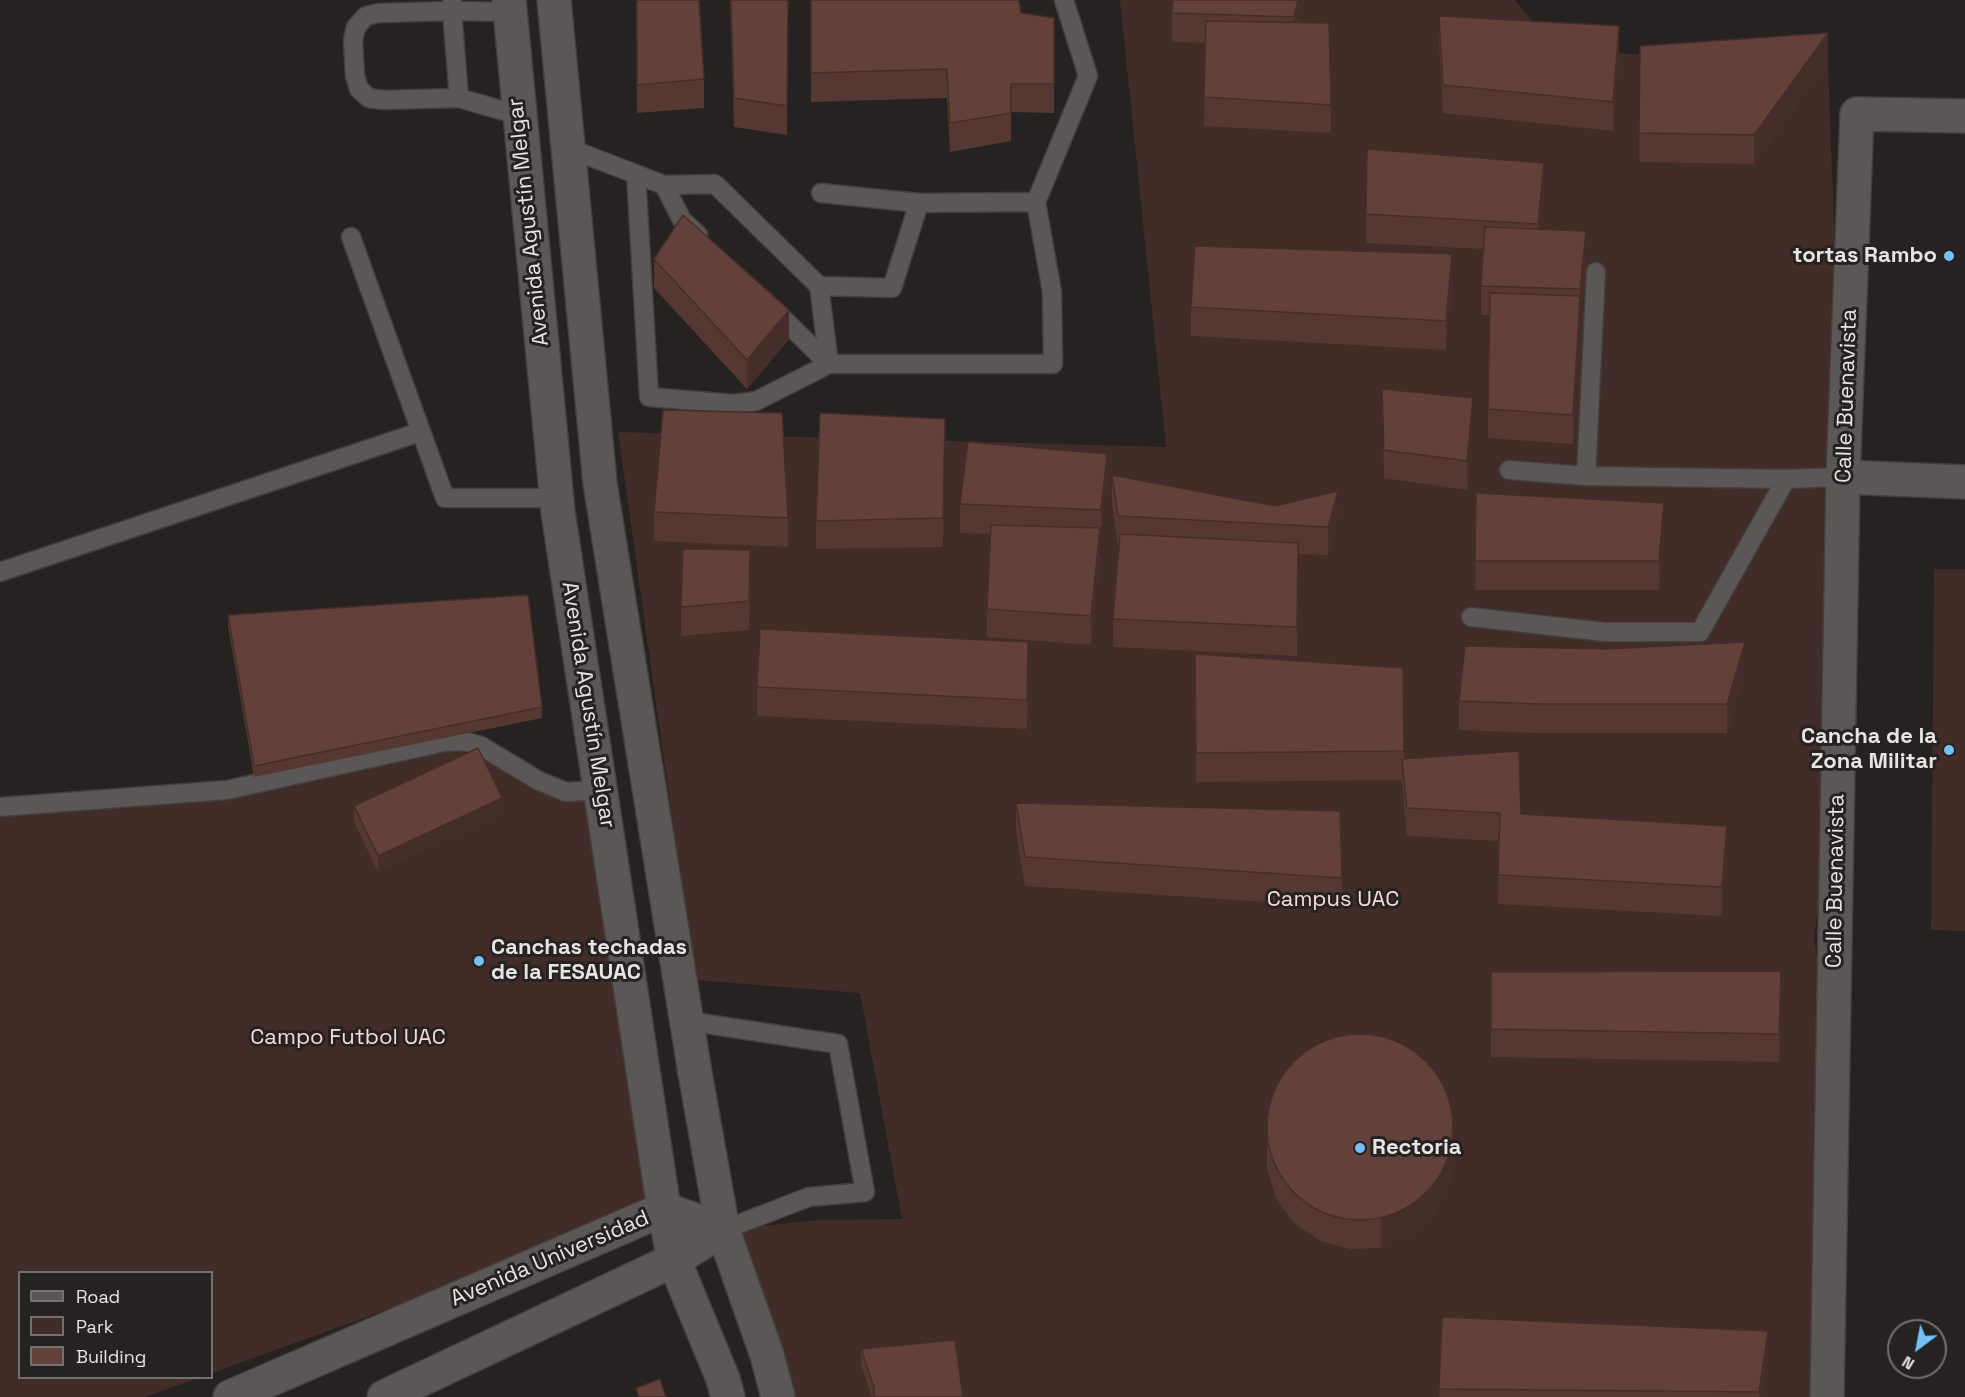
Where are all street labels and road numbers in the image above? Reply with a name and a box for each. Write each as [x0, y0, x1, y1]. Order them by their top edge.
street label: Avenida Agustín Melgar [503, 97, 555, 347]
street label: Calle Buenavista [1831, 309, 1863, 483]
street label: Avenida Agustín Melgar [555, 580, 621, 830]
street label: Calle Buenavista [1821, 794, 1851, 968]
street label: Avenida Universidad [447, 1205, 653, 1313]

